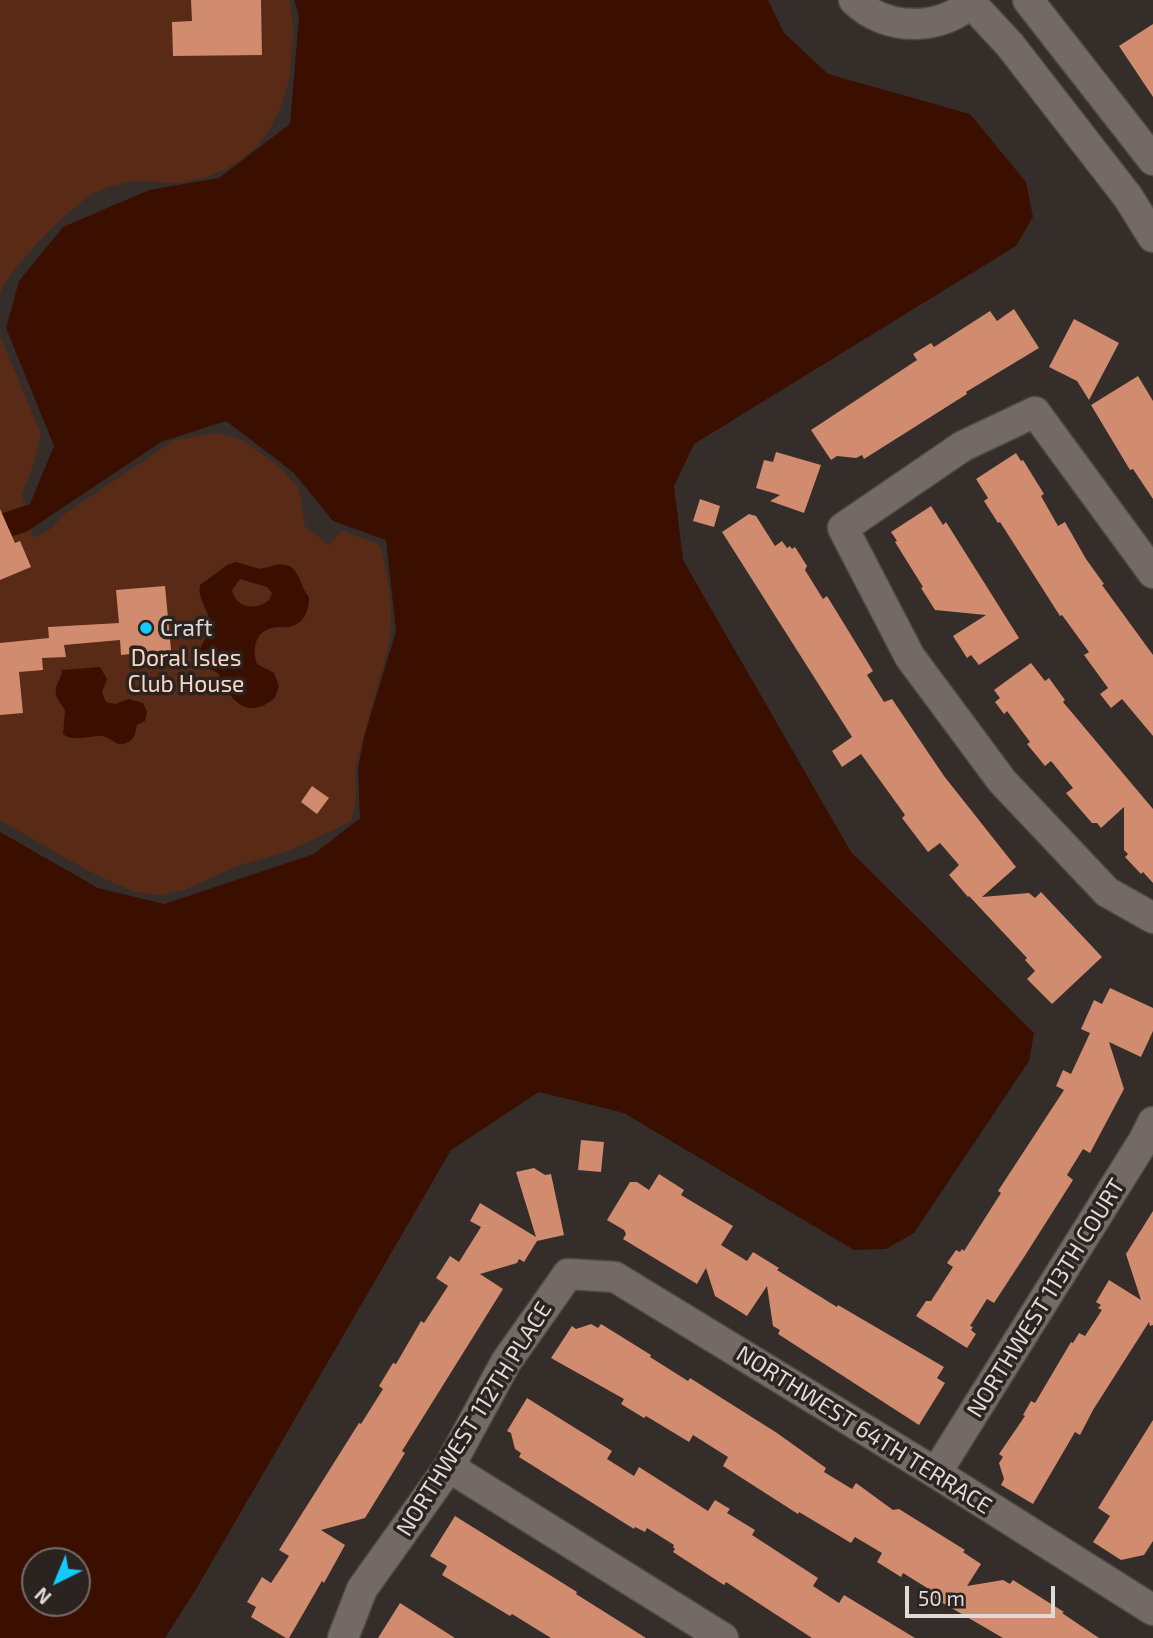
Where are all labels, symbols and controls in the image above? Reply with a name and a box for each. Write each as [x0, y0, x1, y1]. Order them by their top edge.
place label: Craft [160, 614, 212, 642]
marker: Craft [138, 620, 154, 636]
park label: Doral Isles Club House [128, 644, 244, 698]
street label: NORTHWEST 113TH COURT [961, 1174, 1131, 1422]
street label: NORTHWEST 112TH PLACE [390, 1297, 558, 1541]
street label: NORTHWEST 64TH TERRACE [731, 1340, 997, 1520]
north arrow [21, 1547, 91, 1617]
scale bar [908, 1572, 1058, 1616]
text: N [30, 1583, 56, 1609]
text: 50 m [918, 1585, 965, 1610]

